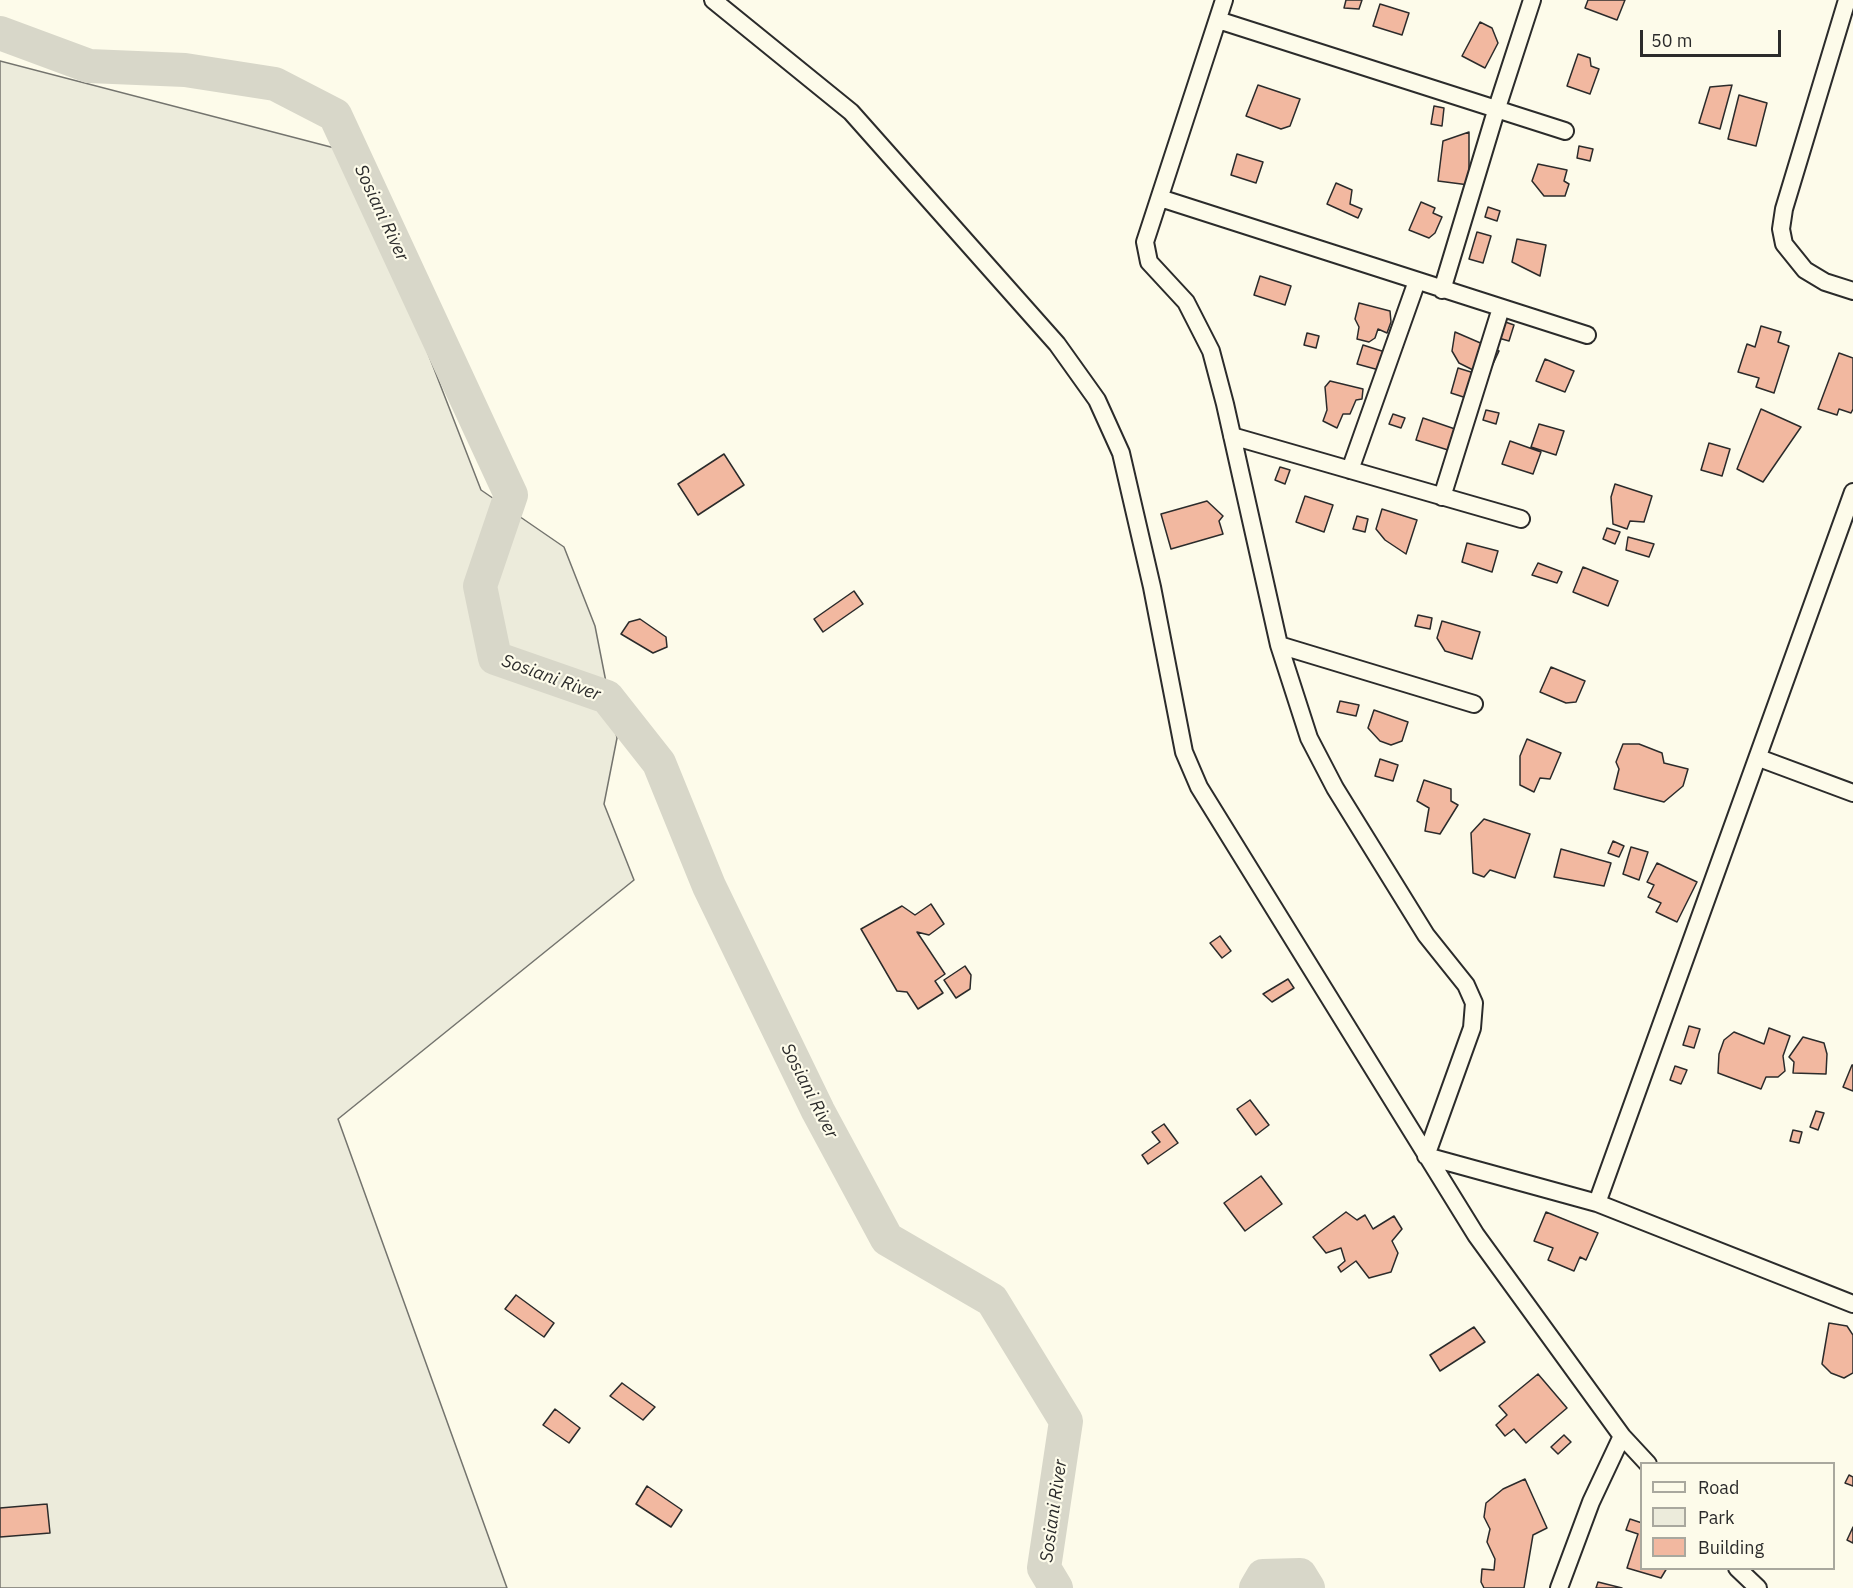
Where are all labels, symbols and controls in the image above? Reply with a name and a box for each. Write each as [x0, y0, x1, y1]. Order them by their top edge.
scale bar [1643, 18, 1784, 56]
text: 50 m [1651, 29, 1693, 52]
water label: Sosiani River [349, 162, 413, 264]
water label: Sosiani River [499, 650, 603, 706]
water label: Sosiani River [776, 1040, 842, 1142]
water label: Sosiani River [1036, 1458, 1072, 1564]
legend [1640, 1462, 1835, 1570]
text: Road [1698, 1476, 1739, 1499]
text: Park [1698, 1506, 1734, 1529]
text: Building [1698, 1536, 1764, 1559]

